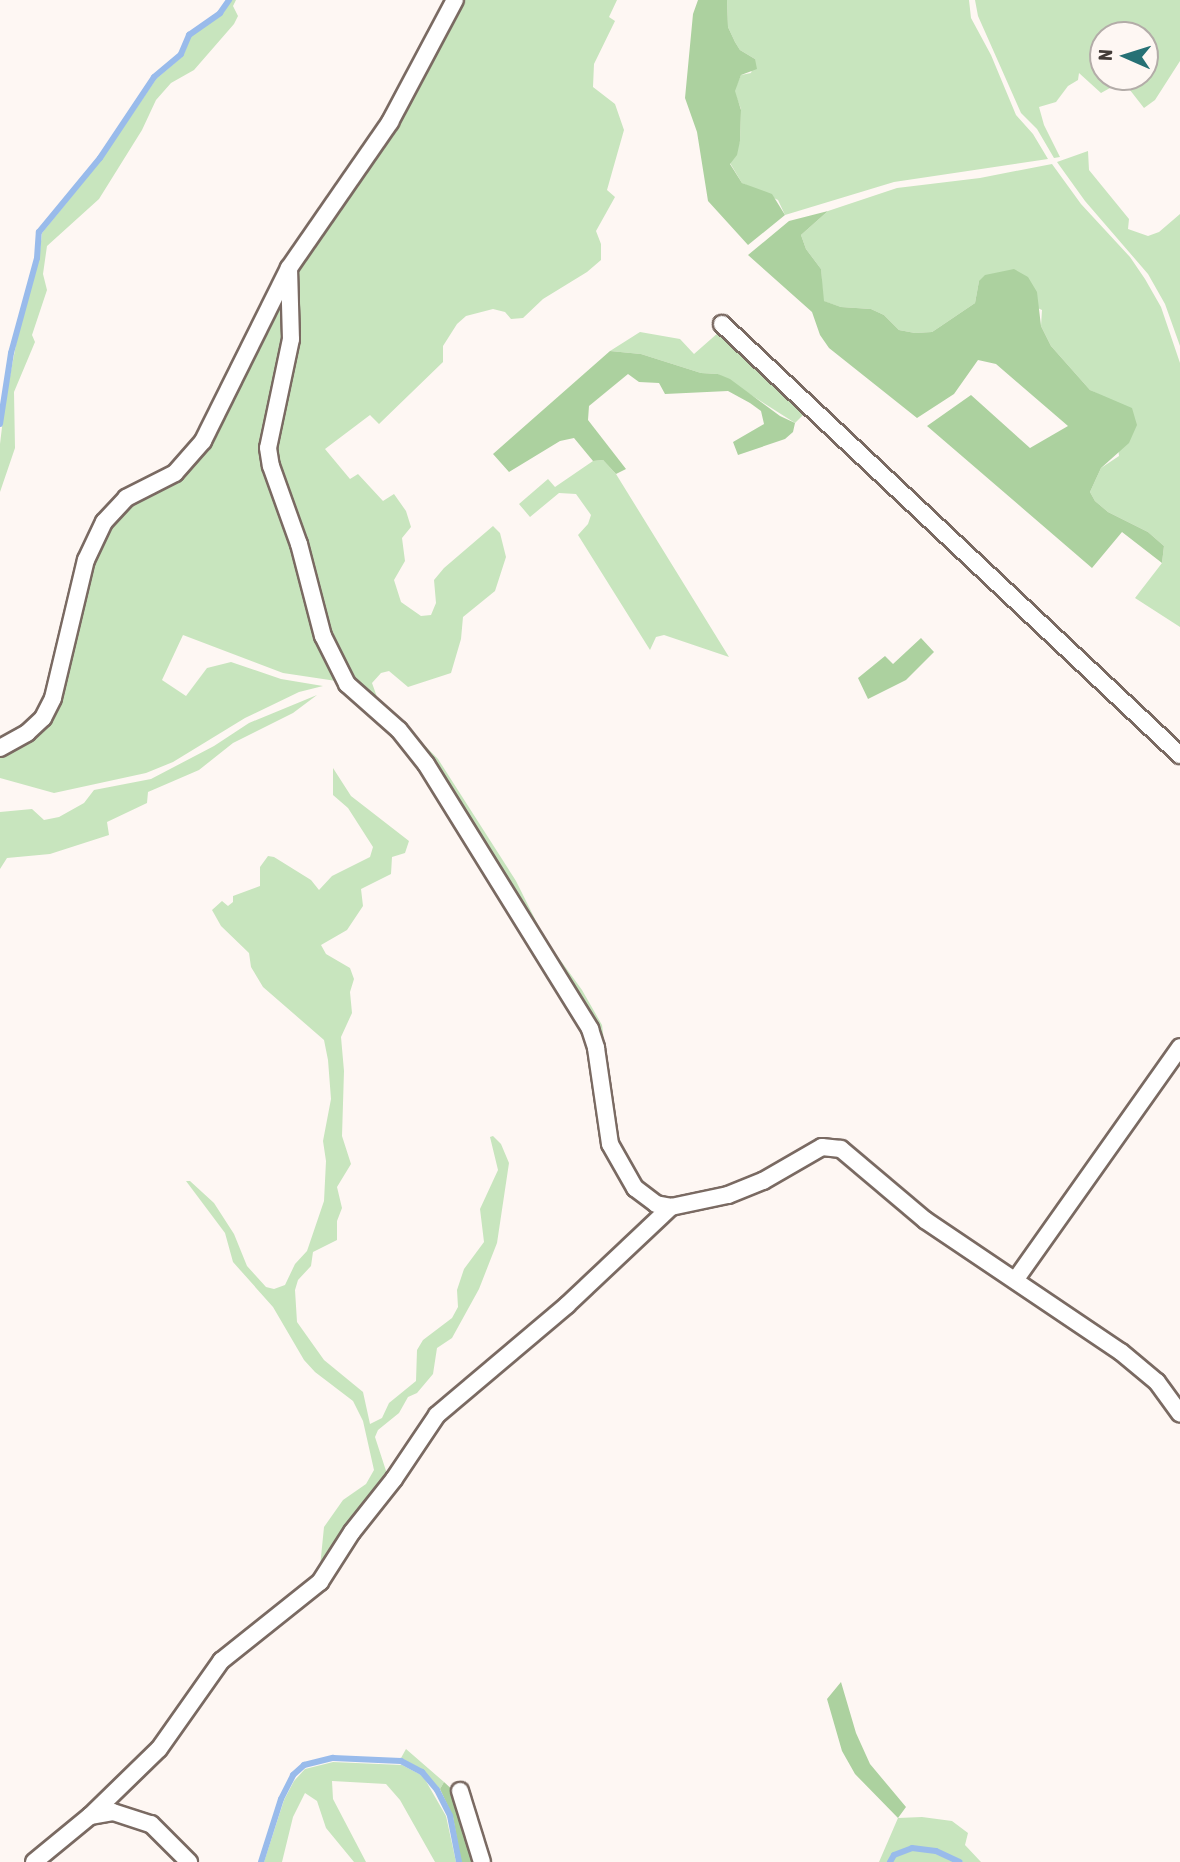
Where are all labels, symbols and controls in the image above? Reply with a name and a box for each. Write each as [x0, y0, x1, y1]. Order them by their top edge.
north arrow [1089, 21, 1159, 91]
text: N [1094, 49, 1116, 61]

